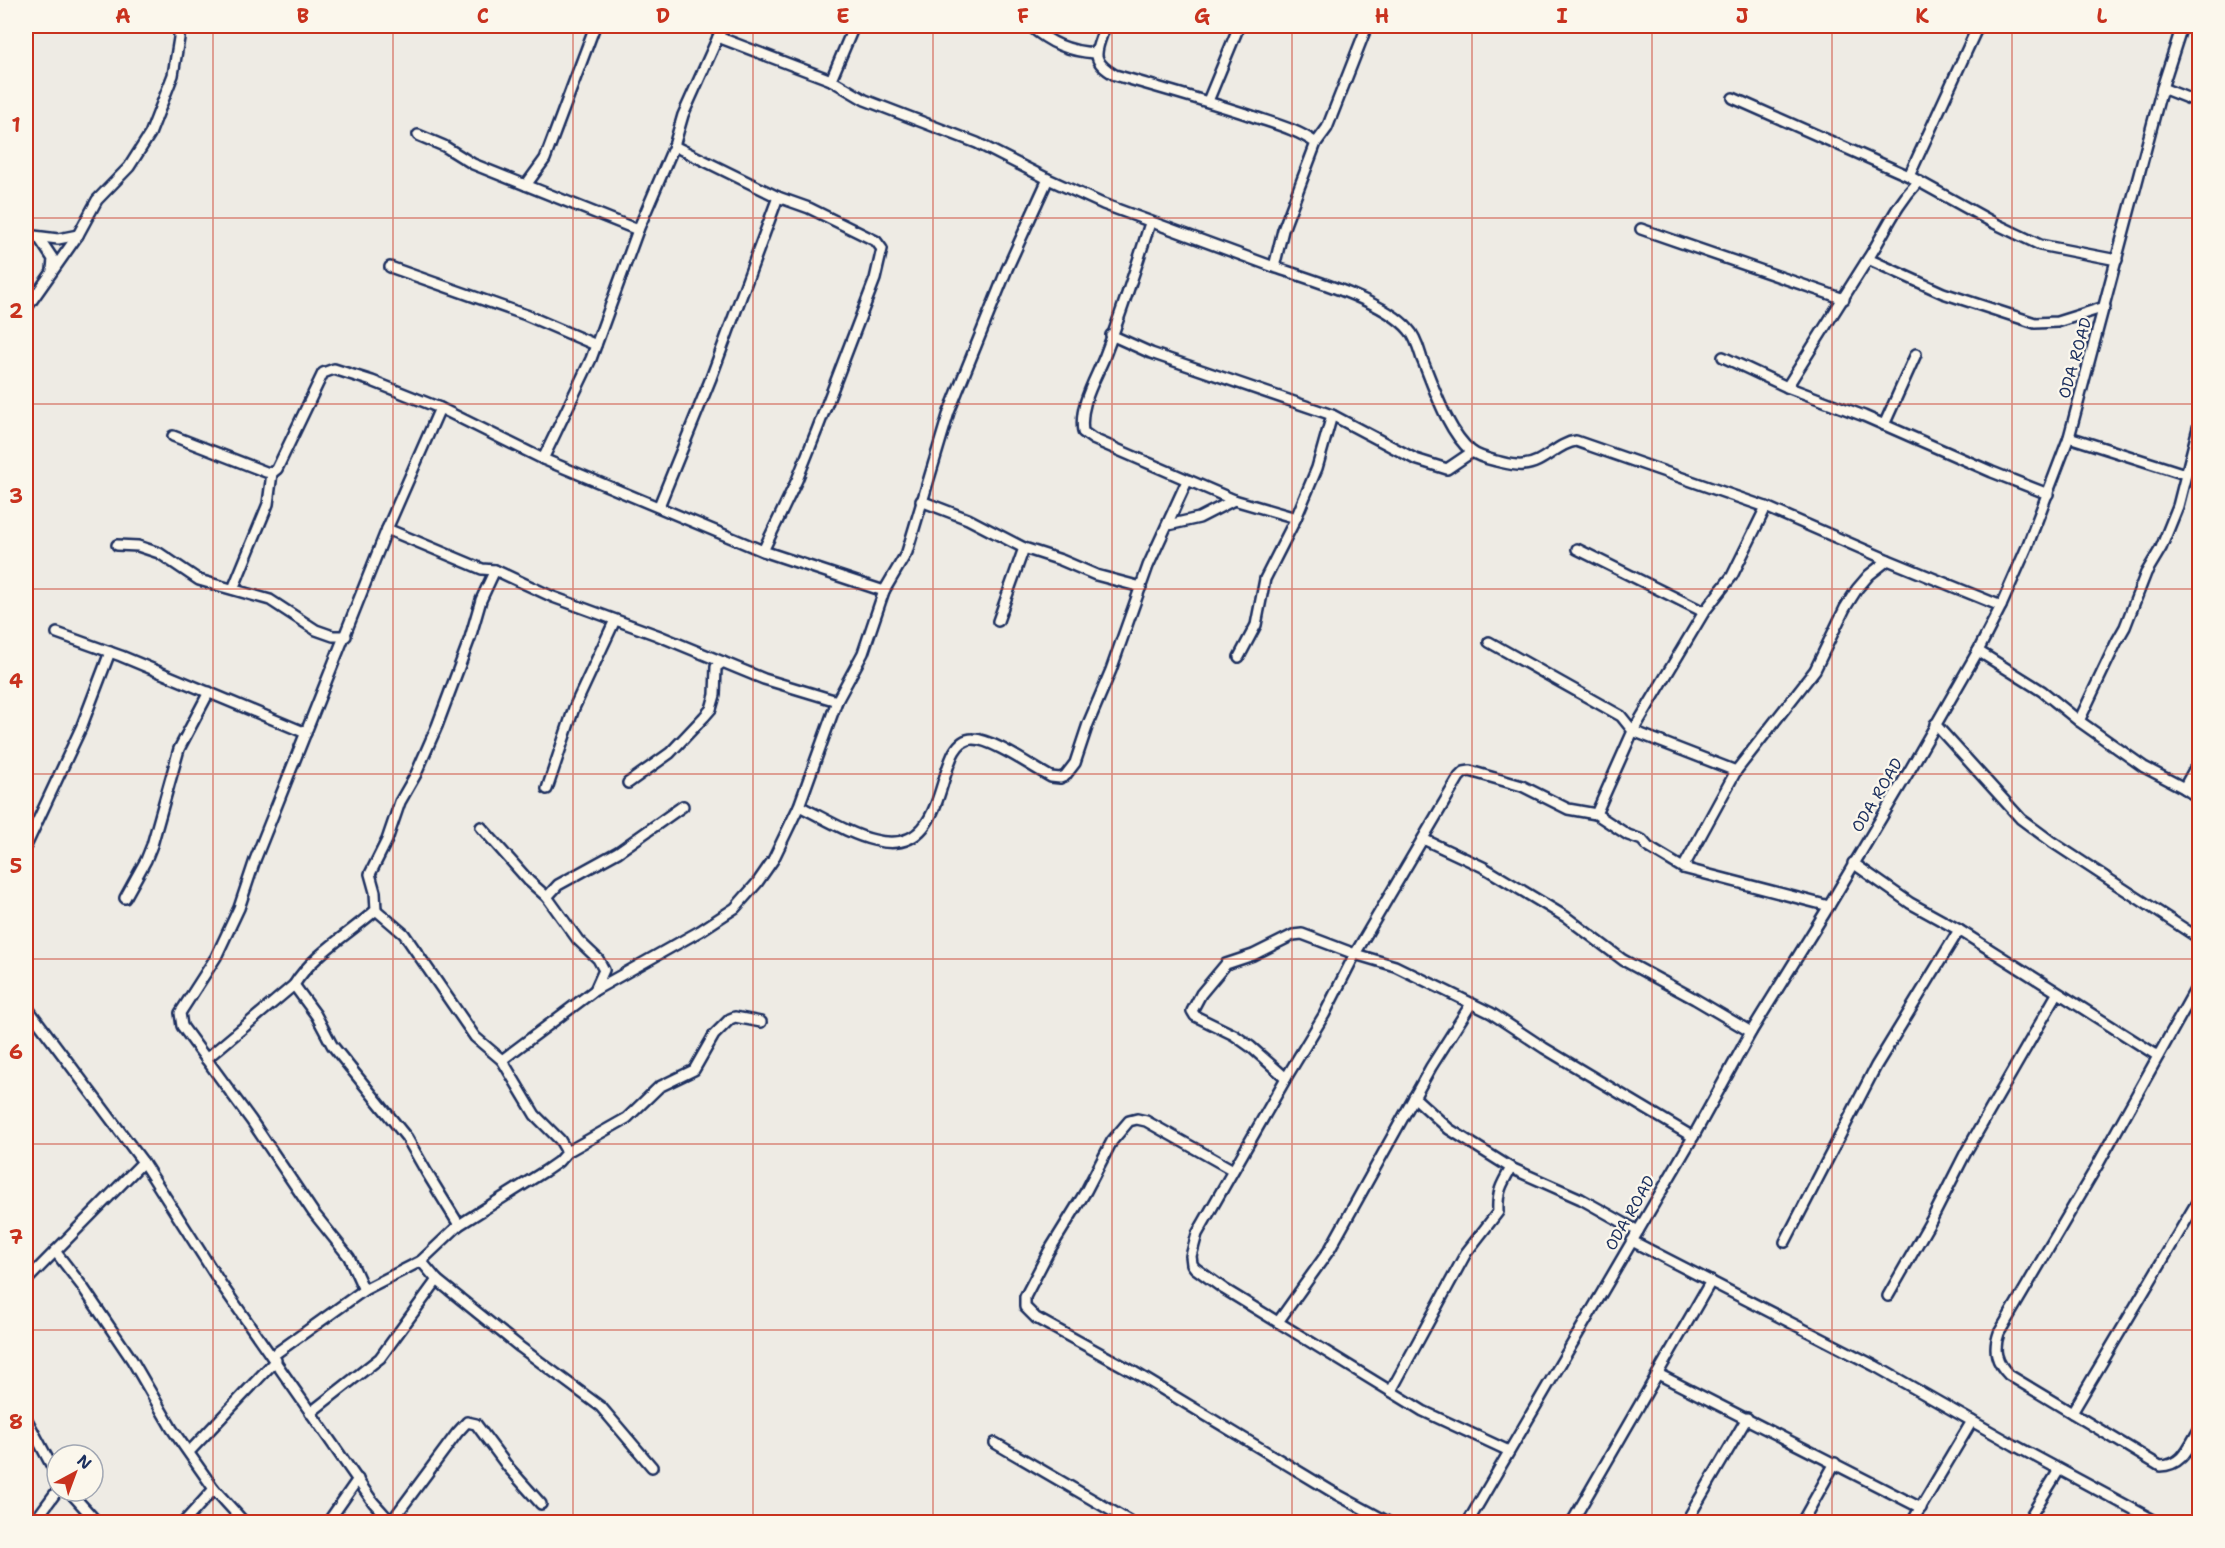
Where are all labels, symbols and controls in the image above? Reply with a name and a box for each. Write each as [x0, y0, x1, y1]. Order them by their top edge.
text: A [115, 3, 131, 29]
text: B [297, 3, 309, 29]
text: C [477, 3, 489, 29]
text: D [656, 3, 670, 29]
text: E [836, 3, 850, 29]
text: F [1017, 3, 1029, 29]
text: G [1194, 3, 1210, 29]
text: H [1375, 3, 1389, 29]
text: I [1556, 3, 1568, 29]
text: J [1736, 3, 1749, 29]
text: K [1915, 3, 1929, 29]
text: L [2097, 3, 2108, 29]
text: 1 [11, 112, 21, 138]
text: 2 [9, 298, 23, 324]
street label: ODA ROAD [2053, 315, 2097, 401]
text: 3 [9, 483, 23, 509]
text: 4 [9, 668, 23, 694]
street label: ODA ROAD [1847, 754, 1907, 836]
text: 5 [10, 853, 22, 879]
text: 6 [9, 1039, 23, 1065]
street label: ODA ROAD [1600, 1172, 1660, 1254]
text: 7 [9, 1224, 23, 1250]
text: 8 [9, 1409, 23, 1435]
north arrow [45, 1443, 105, 1503]
text: N [73, 1450, 96, 1474]

